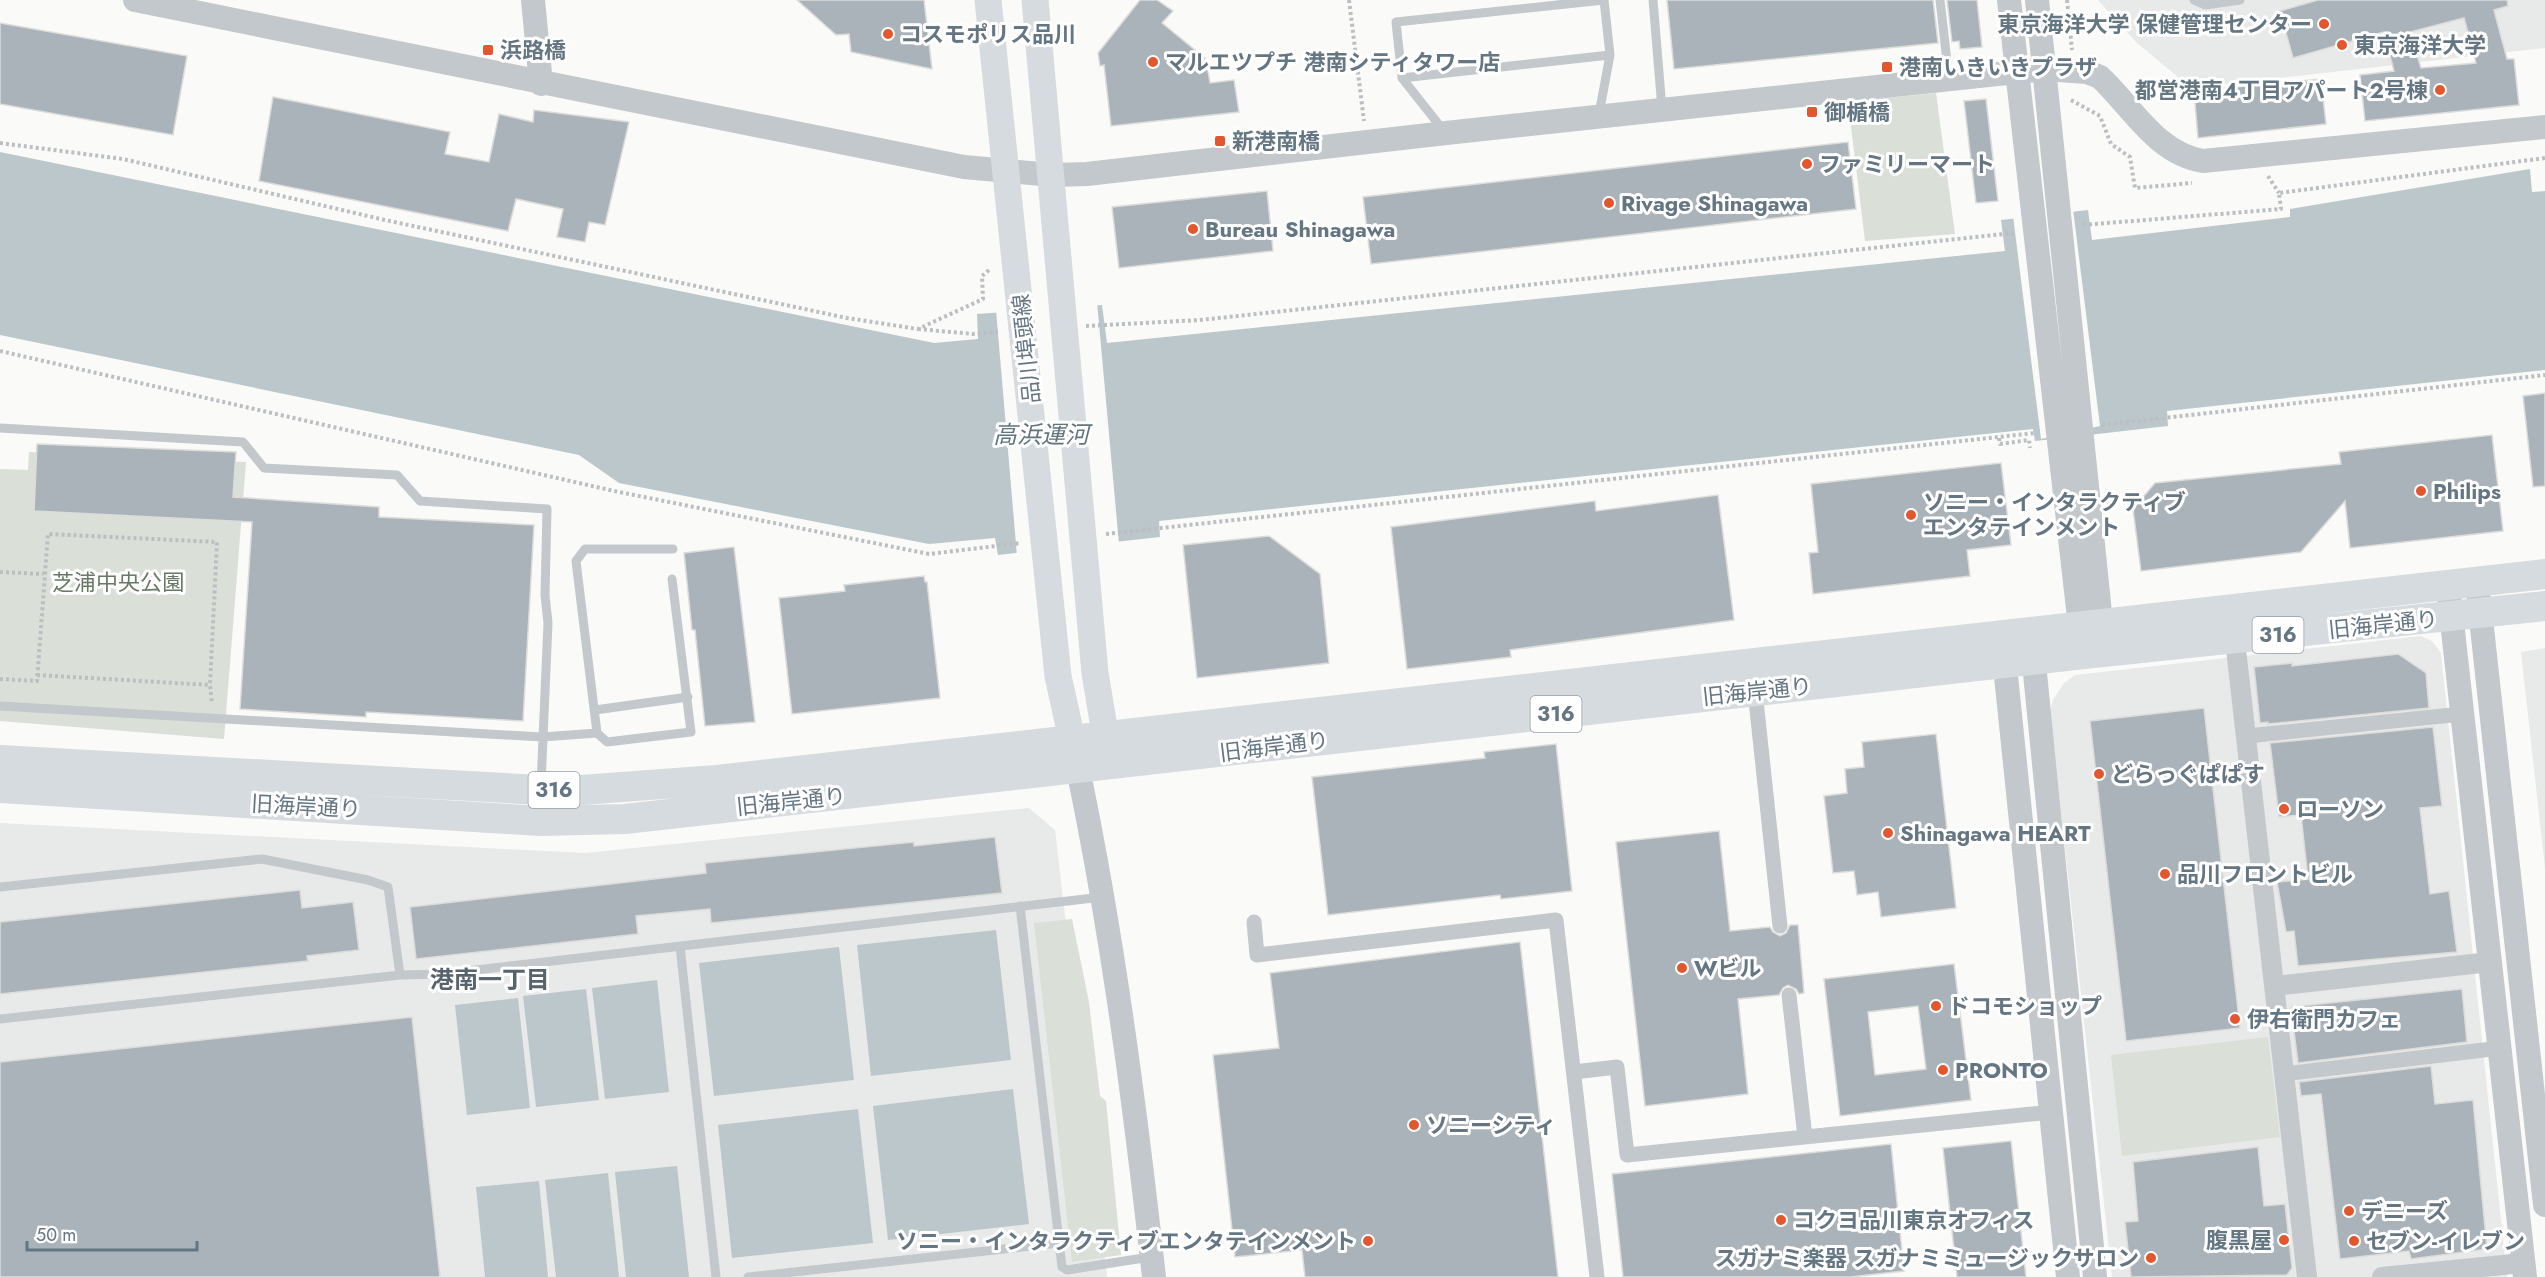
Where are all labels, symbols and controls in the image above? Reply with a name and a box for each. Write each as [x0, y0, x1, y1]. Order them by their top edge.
place label: 東京海洋大学 保健管理センター [1997, 8, 2312, 40]
marker: 東京海洋大学 保健管理センター [2317, 17, 2331, 31]
place label: コスモポリス品川 [900, 18, 1076, 50]
marker: コスモポリス品川 [881, 27, 895, 41]
place label: 東京海洋大学 [2354, 29, 2486, 61]
place label: 浜路橋 [500, 34, 566, 66]
marker: 東京海洋大学 [2335, 38, 2349, 52]
marker: 浜路橋 [481, 43, 495, 57]
place label: マルエツプチ 港南シティタワー店 [1165, 46, 1500, 78]
place label: 港南いきいきプラザ [1899, 51, 2097, 83]
marker: マルエツプチ 港南シティタワー店 [1146, 55, 1160, 69]
marker: 港南いきいきプラザ [1880, 60, 1894, 74]
place label: 都営港南4丁目アパート2号棟 [2135, 74, 2428, 106]
marker: 都営港南4丁目アパート2号棟 [2433, 83, 2447, 97]
place label: 御楯橋 [1824, 96, 1890, 128]
marker: 御楯橋 [1805, 105, 1819, 119]
place label: 新港南橋 [1232, 125, 1320, 157]
marker: 新港南橋 [1213, 134, 1227, 148]
place label: ファミリーマート [1819, 148, 1995, 180]
marker: ファミリーマート [1800, 157, 1814, 171]
place label: Rivage Shinagawa [1621, 187, 1808, 219]
marker: Rivage Shinagawa [1602, 196, 1616, 210]
place label: Bureau Shinagawa [1205, 213, 1395, 245]
marker: Bureau Shinagawa [1186, 222, 1200, 236]
street label: 品川埠頭線 [1004, 293, 1048, 405]
water label: 高浜運河 [993, 417, 1093, 452]
place label: Philips [2433, 475, 2501, 507]
marker: Philips [2414, 484, 2428, 498]
place label: ソニー・インタラクティブ エンタテインメント [1923, 486, 2186, 543]
marker: ソニー・インタラクティブ エンタテインメント [1904, 508, 1918, 522]
park label: 芝浦中央公園 [52, 566, 184, 598]
street label: 旧海岸通り [2327, 602, 2439, 646]
road number: 316 [2252, 617, 2304, 653]
street label: 旧海岸通り [1701, 669, 1813, 713]
road number: 316 [1530, 696, 1582, 732]
street label: 旧海岸通り [1217, 723, 1331, 769]
place label: どらっぐぱぱす [2111, 758, 2265, 790]
marker: どらっぐぱぱす [2092, 767, 2106, 781]
road number: 316 [528, 772, 580, 808]
street label: 旧海岸通り [735, 779, 847, 823]
street label: 旧海岸通り [250, 787, 362, 825]
place label: ローソン [2296, 793, 2384, 825]
marker: ローソン [2277, 802, 2291, 816]
place label: Shinagawa HEART [1900, 817, 2091, 849]
marker: Shinagawa HEART [1881, 826, 1895, 840]
place label: 品川フロントビル [2177, 858, 2353, 890]
marker: 品川フロントビル [2158, 867, 2172, 881]
place label: Wビル [1694, 952, 1761, 984]
marker: Wビル [1675, 961, 1689, 975]
district label: 港南一丁目 [430, 962, 550, 997]
place label: ドコモショップ [1948, 990, 2102, 1022]
marker: ドコモショップ [1929, 999, 1943, 1013]
place label: 伊右衛門カフェ [2247, 1003, 2401, 1035]
marker: 伊右衛門カフェ [2228, 1012, 2242, 1026]
place label: PRONTO [1955, 1054, 2048, 1086]
marker: PRONTO [1936, 1063, 1950, 1077]
place label: ソニーシティ [1426, 1109, 1556, 1141]
marker: ソニーシティ [1407, 1118, 1421, 1132]
place label: デニーズ [2361, 1195, 2448, 1227]
place label: コクヨ品川東京オフィス [1793, 1204, 2035, 1236]
marker: デニーズ [2342, 1204, 2356, 1218]
marker: コクヨ品川東京オフィス [1774, 1213, 1788, 1227]
scale bar [27, 1214, 196, 1252]
text: 50 m [36, 1222, 76, 1248]
place label: 腹黒屋 [2206, 1224, 2272, 1256]
place label: ソニー・インタラクティブエンタテインメント [896, 1225, 1356, 1257]
place label: セブン-イレブン [2366, 1225, 2525, 1257]
marker: 腹黒屋 [2277, 1233, 2291, 1247]
marker: ソニー・インタラクティブエンタテインメント [1361, 1234, 1375, 1248]
marker: セブン-イレブン [2347, 1234, 2361, 1248]
place label: スガナミ楽器 スガナミミュージックサロン [1715, 1242, 2139, 1274]
marker: スガナミ楽器 スガナミミュージックサロン [2144, 1251, 2158, 1265]

